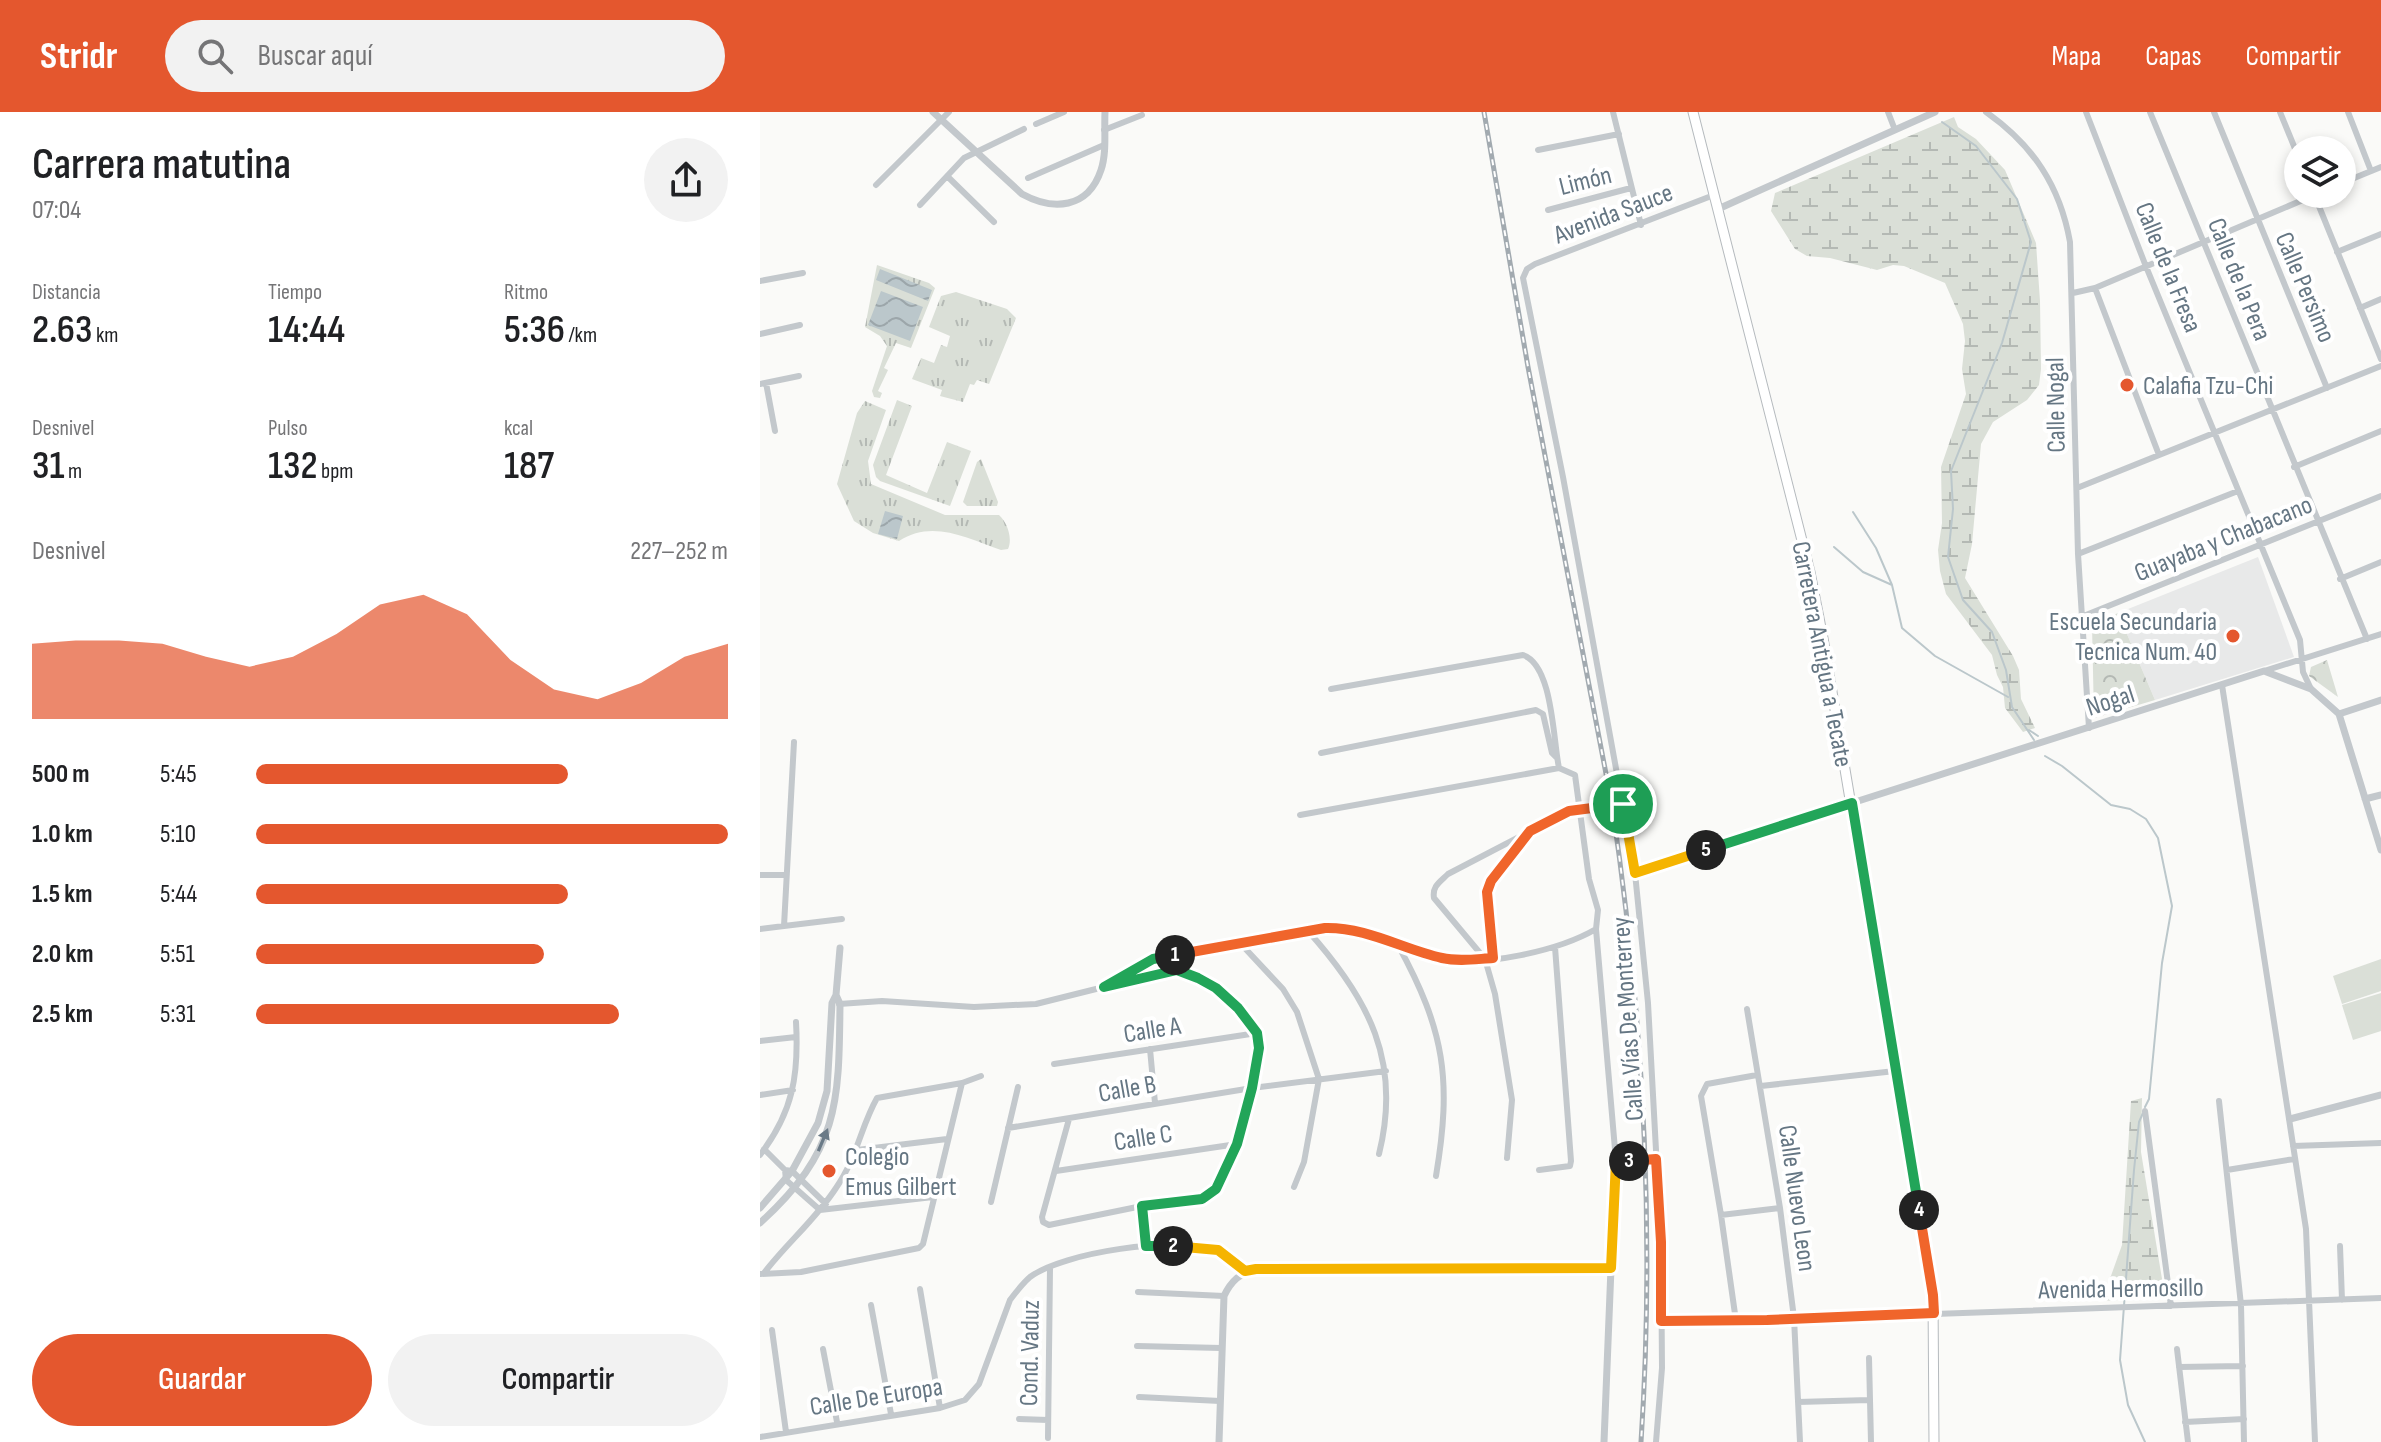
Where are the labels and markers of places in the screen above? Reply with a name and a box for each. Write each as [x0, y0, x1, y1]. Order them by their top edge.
place label: Calafia Tzu-Chi [2143, 371, 2273, 402]
marker: Calafia Tzu-Chi [2118, 376, 2136, 394]
place label: Escuela Secundaria Tecnica Num. 40 [2049, 607, 2217, 668]
marker: Escuela Secundaria Tecnica Num. 40 [2224, 627, 2242, 645]
pin [1589, 770, 1657, 838]
pin: 5 [1686, 830, 1726, 870]
pin: 1 [1155, 935, 1195, 975]
pin: 3 [1609, 1141, 1649, 1181]
place label: Colegio Emus Gilbert [845, 1142, 956, 1203]
marker: Colegio Emus Gilbert [820, 1162, 838, 1180]
pin: 4 [1899, 1190, 1939, 1230]
pin: 2 [1153, 1226, 1193, 1266]

